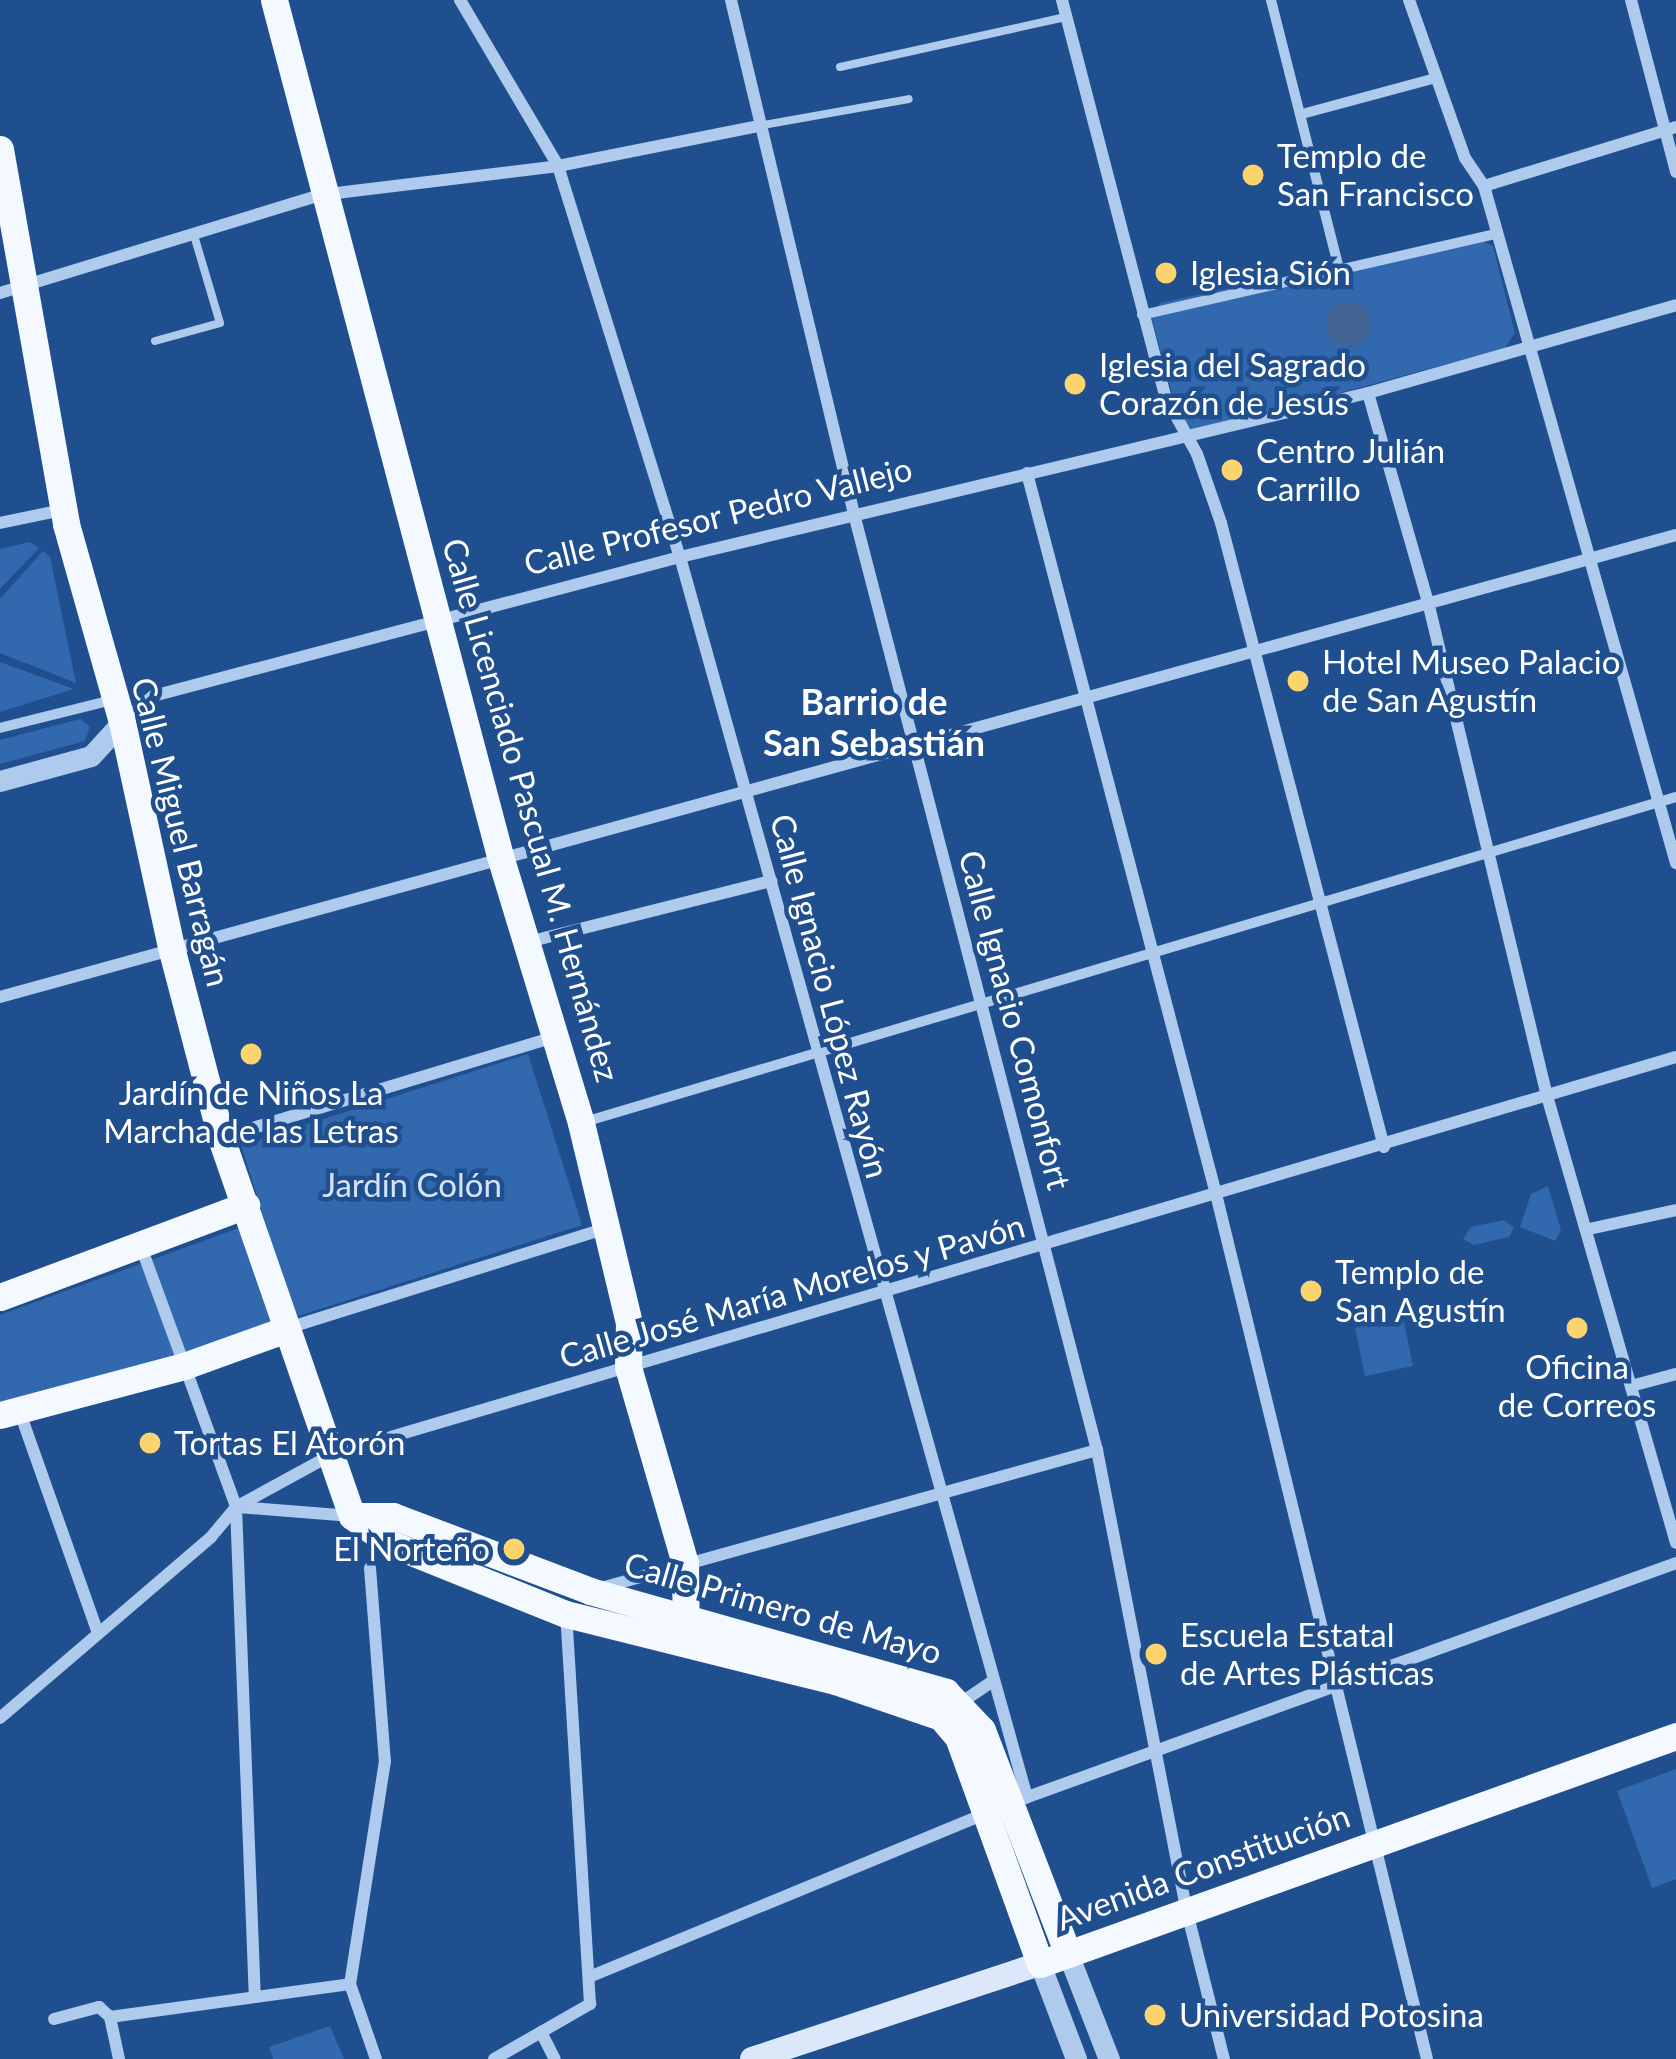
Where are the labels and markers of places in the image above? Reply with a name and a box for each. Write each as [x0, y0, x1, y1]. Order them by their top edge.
place label: Templo de San Francisco [1277, 136, 1474, 214]
marker: Templo de San Francisco [1240, 162, 1266, 188]
place label: Iglesia Sión [1190, 253, 1351, 293]
marker: Iglesia Sión [1153, 260, 1179, 286]
place label: Iglesia del Sagrado Corazón de Jesús [1099, 345, 1366, 423]
marker: Iglesia del Sagrado Corazón de Jesús [1062, 371, 1088, 397]
place label: Centro Julián Carrillo [1256, 431, 1446, 509]
marker: Centro Julián Carrillo [1219, 457, 1245, 483]
place label: Hotel Museo Palacio de San Agustín [1322, 642, 1620, 720]
marker: Hotel Museo Palacio de San Agustín [1285, 668, 1311, 694]
marker: Jardín de Niños La Marcha de las Letras [238, 1041, 264, 1067]
place label: Jardín de Niños La Marcha de las Letras [103, 1073, 399, 1151]
place label: Templo de San Agustín [1335, 1252, 1507, 1330]
marker: Templo de San Agustín [1298, 1278, 1324, 1304]
marker: Oficina de Correos [1564, 1315, 1590, 1341]
place label: Oficina de Correos [1498, 1347, 1656, 1425]
place label: Tortas El Atorón [174, 1423, 407, 1463]
marker: Tortas El Atorón [137, 1430, 163, 1456]
place label: El Norteño [333, 1529, 490, 1569]
marker: El Norteño [501, 1536, 527, 1562]
place label: Escuela Estatal de Artes Plásticas [1180, 1615, 1436, 1693]
marker: Escuela Estatal de Artes Plásticas [1143, 1641, 1169, 1667]
place label: Universidad Potosina [1179, 1995, 1484, 2035]
marker: Universidad Potosina [1142, 2002, 1168, 2028]

